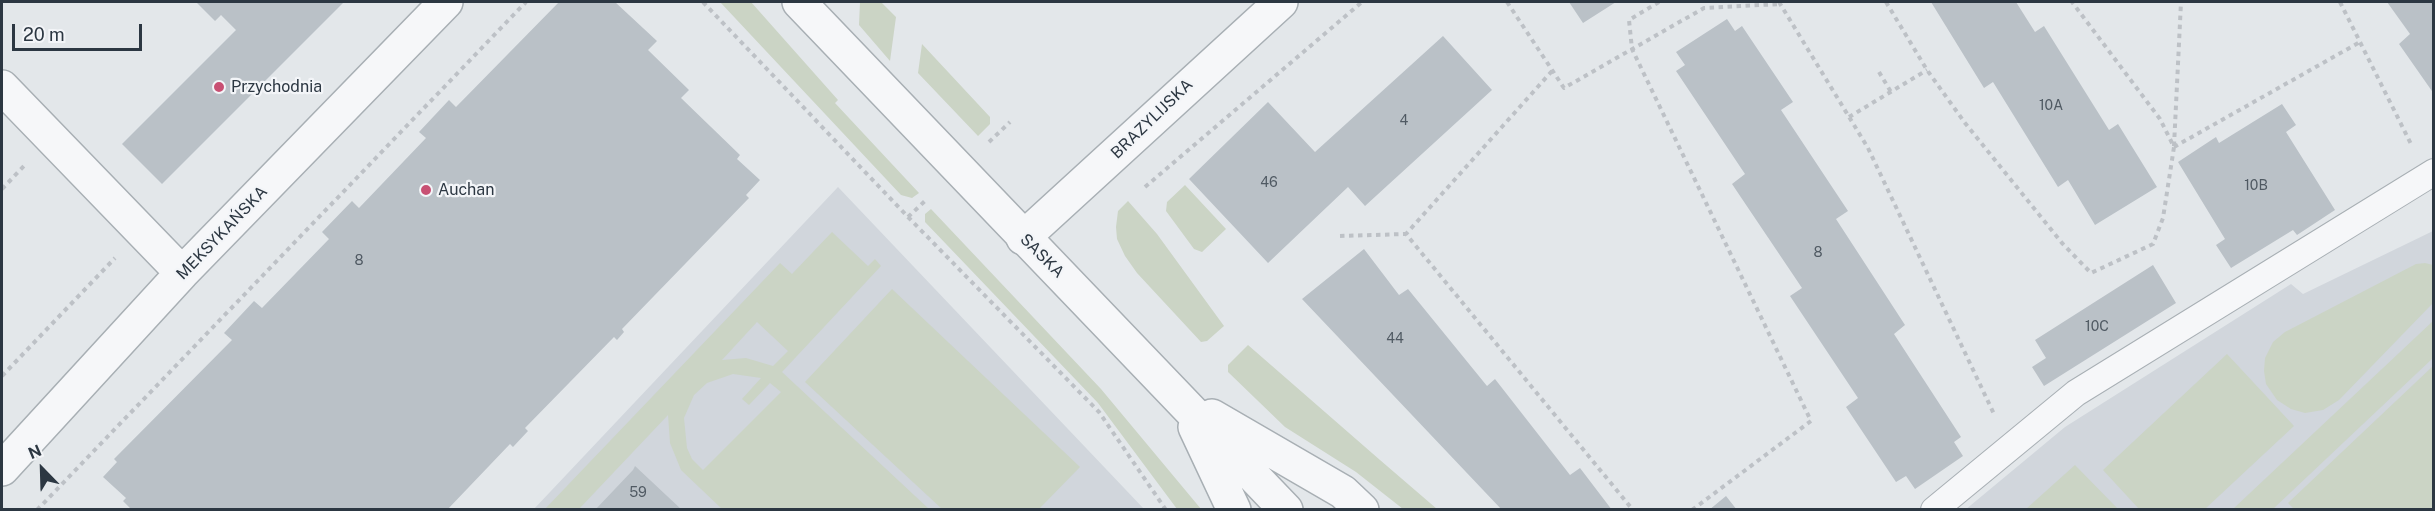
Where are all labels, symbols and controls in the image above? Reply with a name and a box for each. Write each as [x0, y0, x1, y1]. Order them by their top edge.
scale bar [15, 12, 146, 50]
text: 20 m [23, 24, 65, 45]
street label: BRAZYLIJSKA [1107, 75, 1197, 163]
place label: Przychodnia [231, 77, 322, 97]
marker: Przychodnia [212, 80, 226, 94]
house number: 10A [2039, 98, 2063, 114]
house number: 4 [1400, 113, 1408, 129]
house number: 46 [1260, 175, 1278, 191]
house number: 10B [2244, 178, 2268, 194]
place label: Auchan [438, 180, 494, 200]
street label: MEKSYKAŃSKA [173, 182, 271, 284]
marker: Auchan [419, 183, 433, 197]
street label: SASKA [1016, 230, 1068, 282]
house number: 8 [1813, 245, 1823, 261]
house number: 8 [354, 253, 364, 269]
house number: 10C [2085, 319, 2109, 335]
house number: 44 [1386, 331, 1404, 347]
north arrow [12, 439, 72, 499]
text: N [25, 441, 44, 463]
house number: 59 [629, 485, 647, 501]

